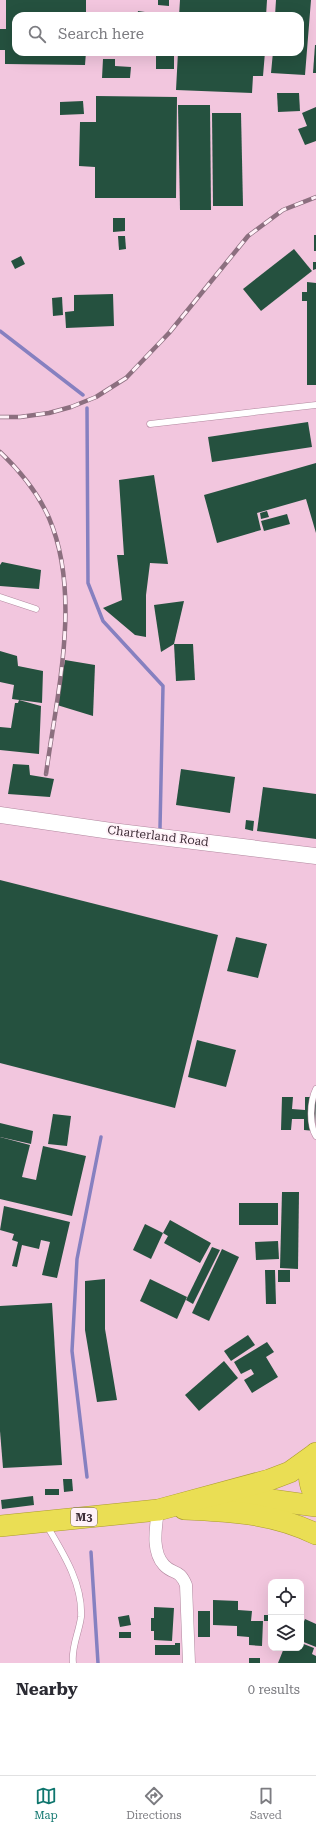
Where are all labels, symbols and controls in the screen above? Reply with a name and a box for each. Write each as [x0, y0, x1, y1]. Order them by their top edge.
search box [12, 12, 304, 56]
icon: search [26, 23, 48, 45]
text: Search here [58, 25, 144, 43]
street label: Charterland Road [107, 823, 210, 849]
road number: M3 [71, 1508, 97, 1526]
map controls [268, 1579, 304, 1651]
button: locate [268, 1579, 304, 1615]
button: layers [268, 1615, 304, 1651]
text: Nearby [16, 1679, 78, 1699]
text: 0 results [248, 1682, 300, 1697]
tab: Map [34, 1785, 58, 1822]
tab: Directions [126, 1785, 182, 1822]
tab: Saved [250, 1785, 282, 1822]

